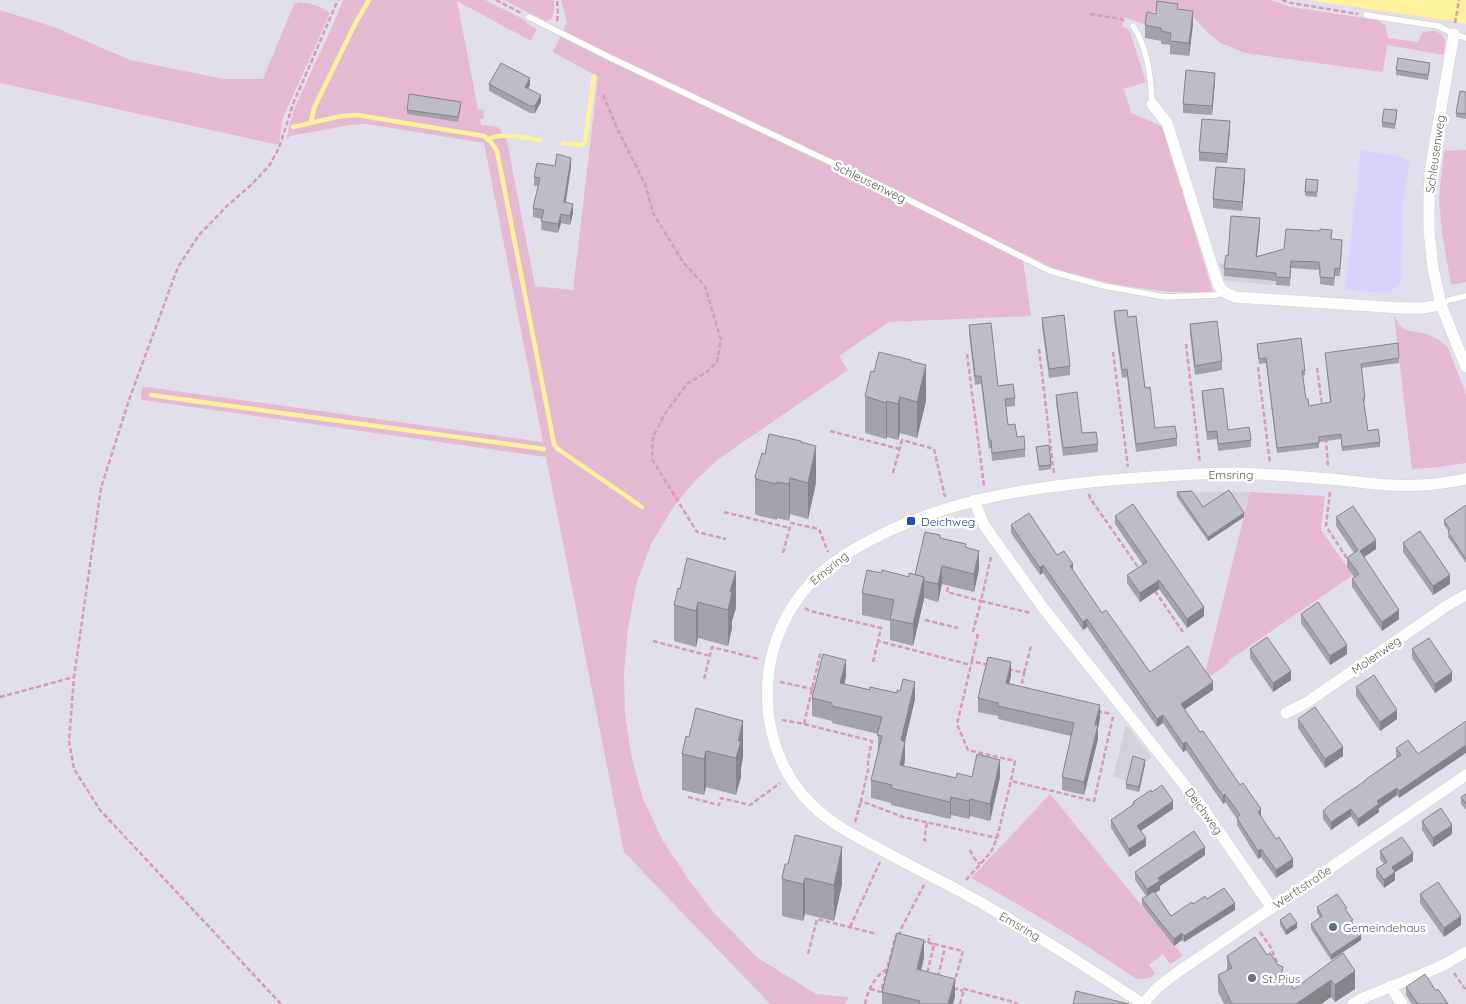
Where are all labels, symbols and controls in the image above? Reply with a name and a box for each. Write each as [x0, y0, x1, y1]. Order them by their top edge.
street label: Schleusenweg [1422, 114, 1448, 194]
street label: Schleusenweg [831, 158, 909, 206]
street label: Emsring [1208, 467, 1254, 482]
place label: Deichweg [921, 514, 975, 529]
marker: Deichweg [905, 515, 917, 527]
street label: Emsring [807, 548, 851, 588]
street label: Molenweg [1348, 633, 1404, 677]
street label: Deichweg [1182, 785, 1226, 837]
street label: Werftstraße [1270, 862, 1334, 912]
street label: Emsring [997, 908, 1043, 944]
place label: Gemeindehaus [1343, 920, 1426, 935]
marker: Gemeindehaus [1327, 921, 1339, 933]
place label: St. Pius [1262, 971, 1301, 986]
marker: St. Pius [1246, 972, 1258, 984]

